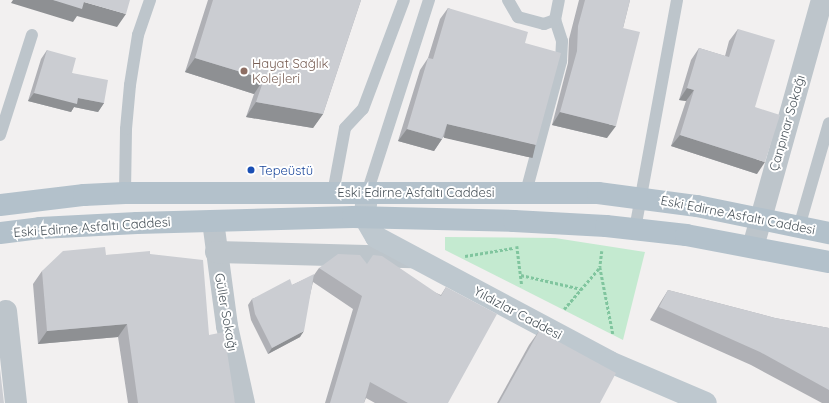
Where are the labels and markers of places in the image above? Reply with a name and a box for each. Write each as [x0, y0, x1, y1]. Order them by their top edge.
place label: Hayat Sağlık Kolejleri [252, 56, 328, 87]
marker: Hayat Sağlık Kolejleri [239, 66, 249, 76]
place label: Tepeüstü [259, 162, 313, 178]
marker: Tepeüstü [246, 165, 256, 175]

